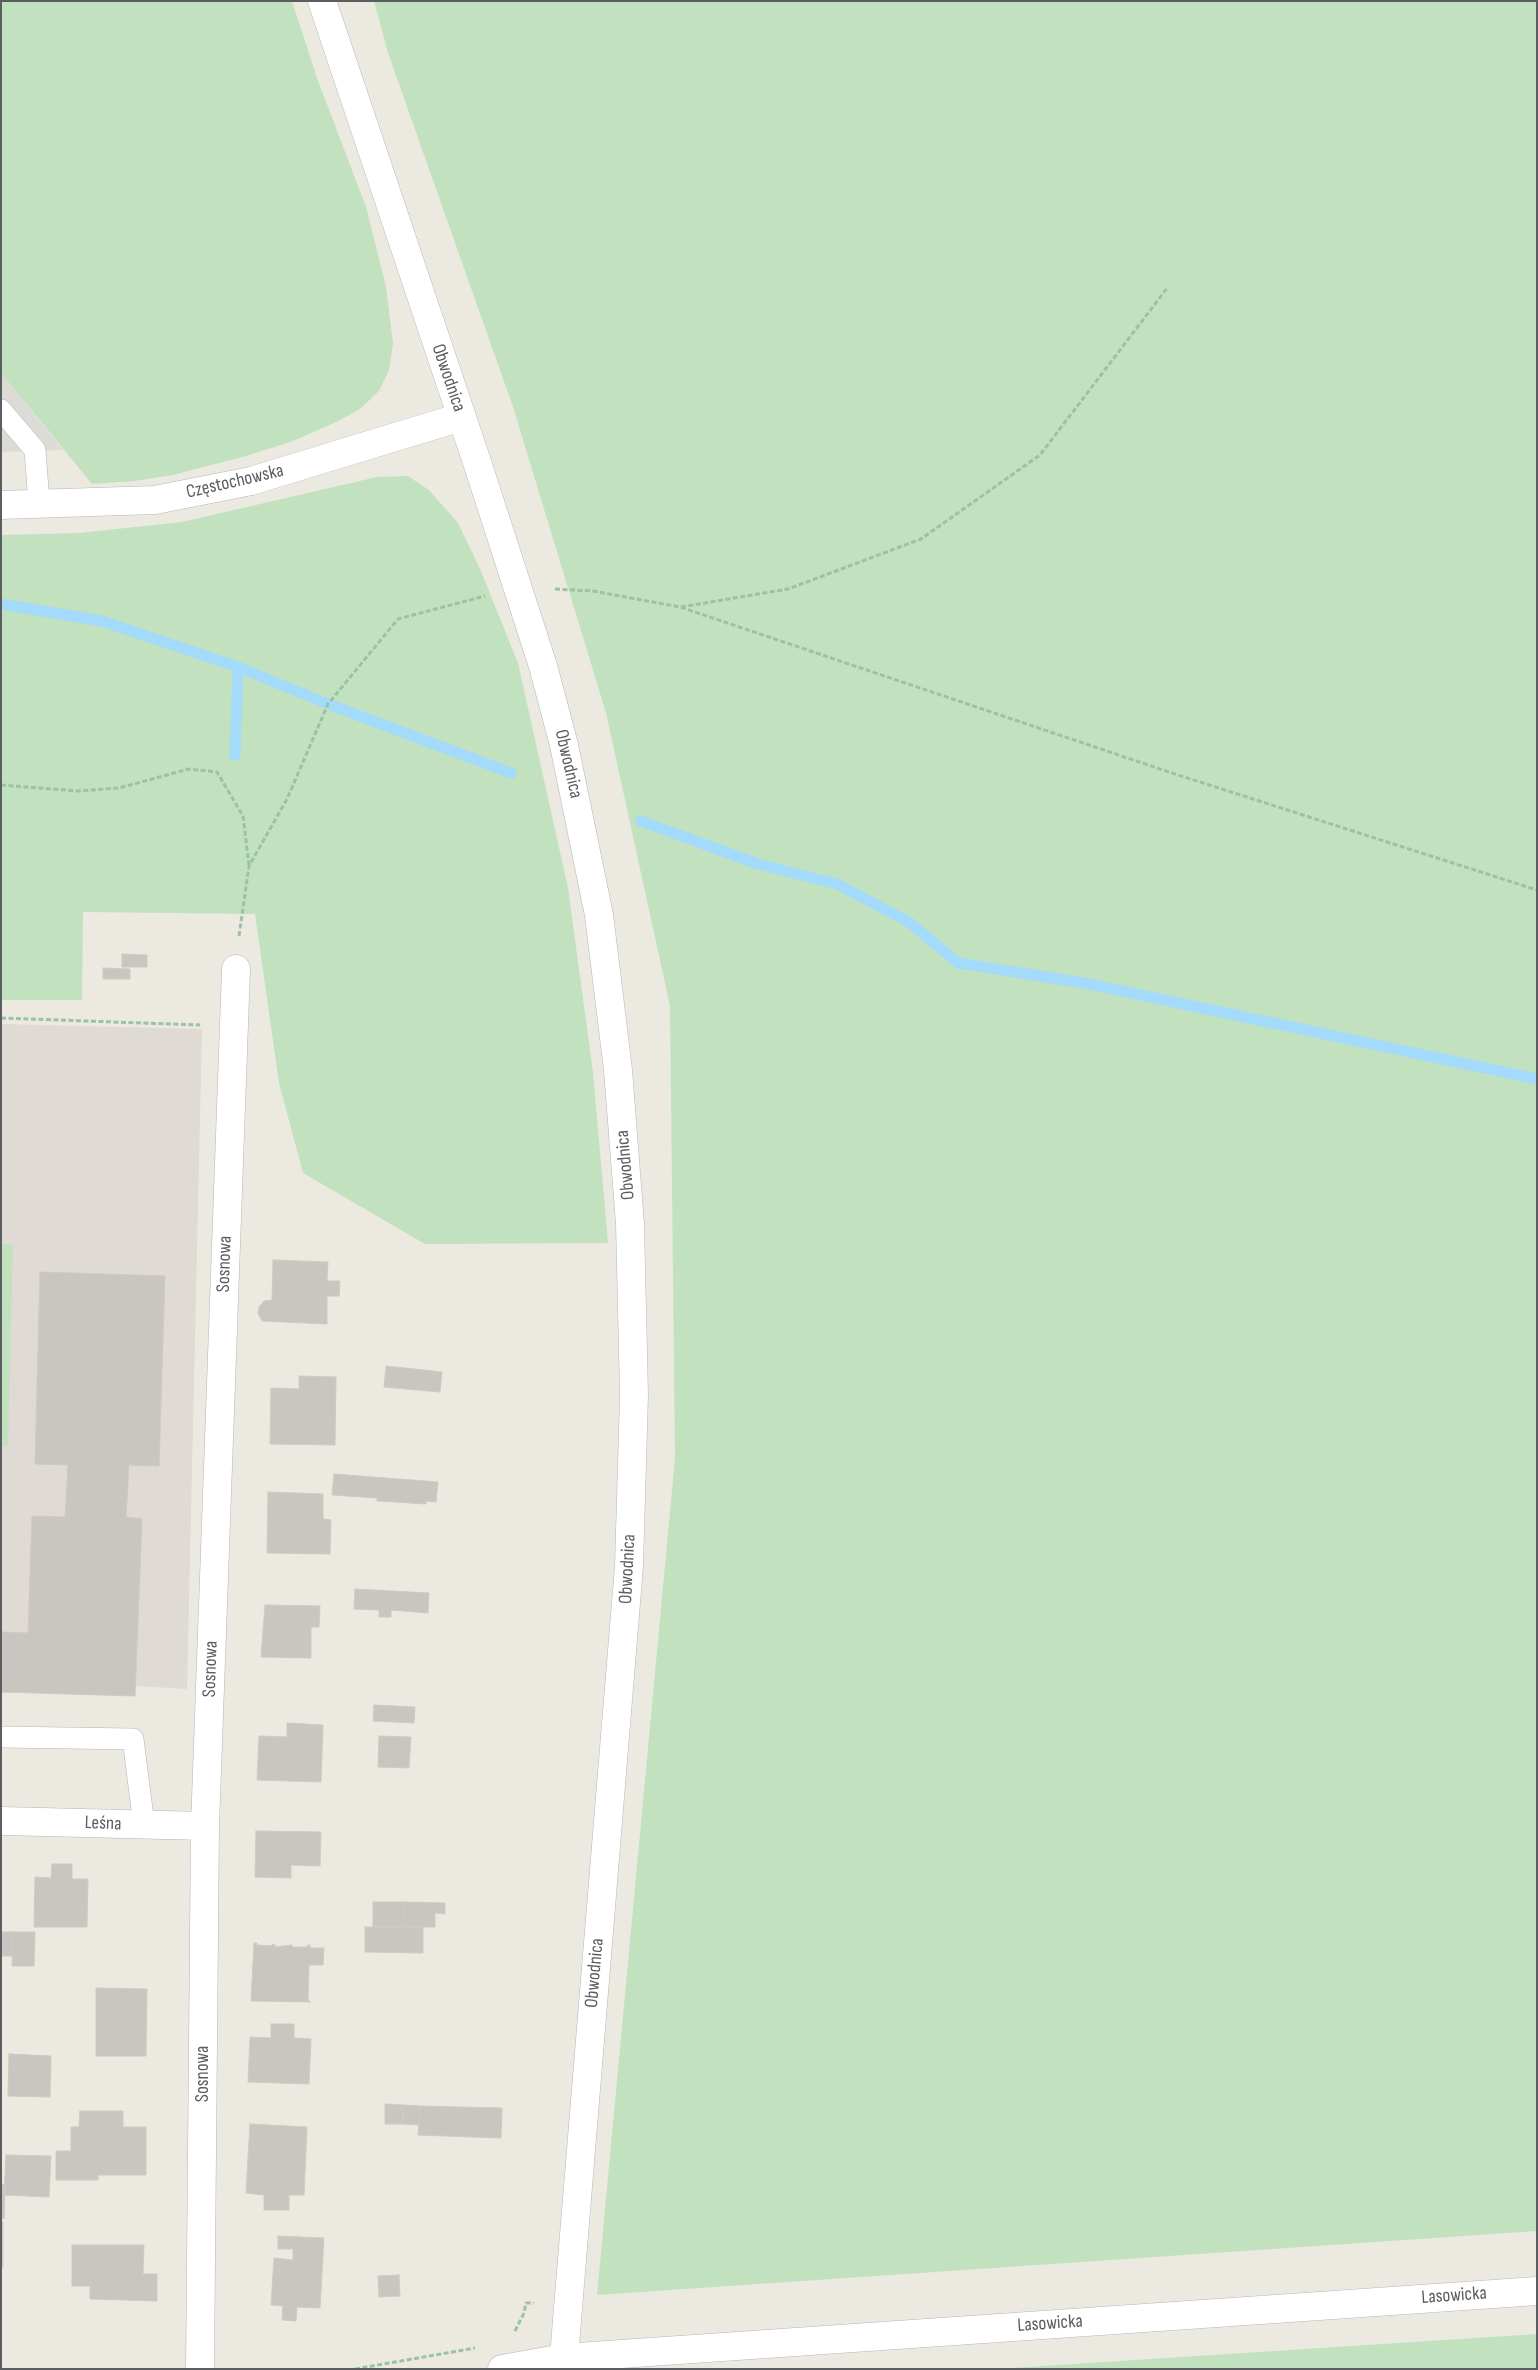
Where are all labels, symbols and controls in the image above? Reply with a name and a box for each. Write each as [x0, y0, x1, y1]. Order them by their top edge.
street label: Obwodnica [426, 341, 470, 415]
street label: Częstochowska [184, 460, 286, 504]
street label: Obwodnica [549, 727, 587, 801]
street label: Obwodnica [612, 1129, 640, 1201]
street label: Sosnowa [213, 1235, 237, 1293]
street label: Obwodnica [615, 1534, 641, 1604]
street label: Sosnowa [199, 1640, 223, 1698]
street label: Leśna [84, 1812, 122, 1836]
street label: Obwodnica [581, 1937, 609, 2009]
street label: Sosnowa [192, 2046, 214, 2102]
street label: Lasowicka [1421, 2282, 1487, 2310]
street label: Lasowicka [1017, 2310, 1083, 2338]

